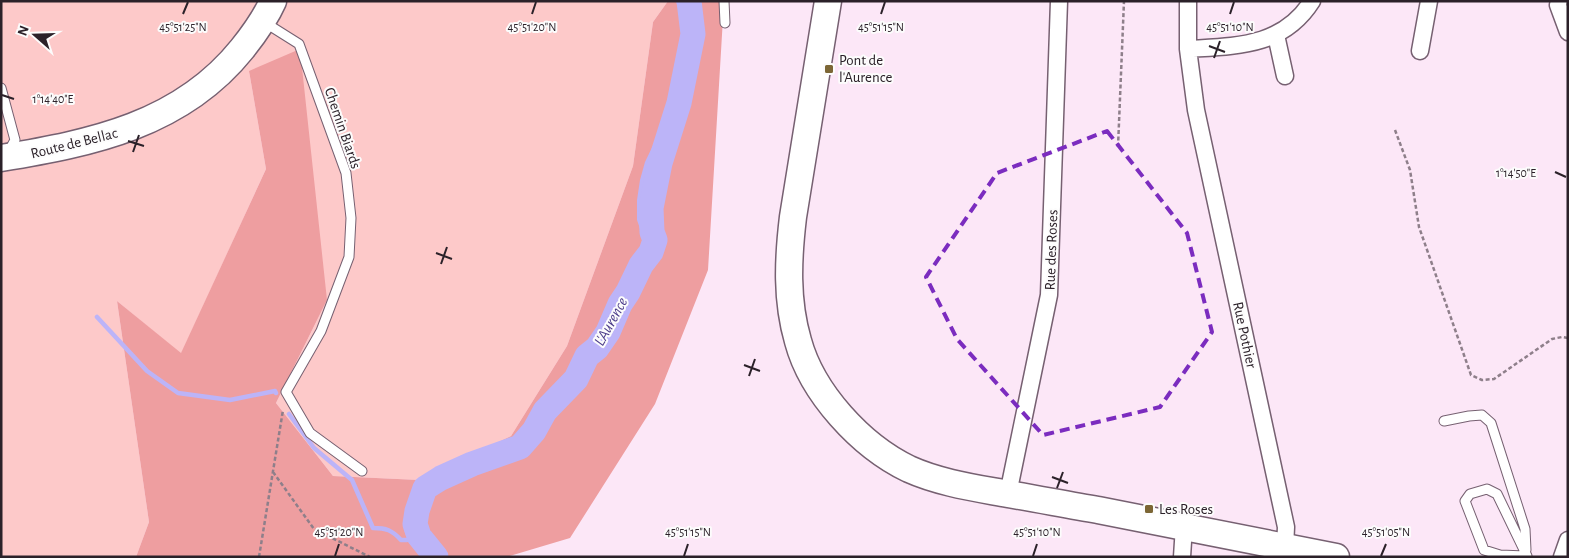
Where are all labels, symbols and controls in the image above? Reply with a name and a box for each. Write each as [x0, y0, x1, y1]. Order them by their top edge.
north arrow [10, 10, 60, 60]
text: 45°51'25"N [159, 21, 207, 33]
text: 45°51'20"N [508, 21, 556, 33]
text: 45°51'15"N [858, 21, 904, 33]
text: 45°51'10"N [1206, 21, 1254, 33]
text: N [15, 24, 32, 38]
place label: Pont de l'Aurence [839, 53, 892, 85]
marker: Pont de l'Aurence [823, 63, 835, 75]
street label: Chemin Biards [322, 86, 363, 171]
text: 1°14'40"E [33, 93, 74, 105]
street label: Route de Bellac [29, 125, 119, 162]
text: 1°14'50"E [1496, 167, 1536, 179]
street label: Rue des Roses [1043, 209, 1060, 291]
water label: L'Aurence [591, 295, 631, 348]
street label: Rue Pothier [1230, 301, 1259, 370]
place label: Les Roses [1159, 502, 1213, 517]
marker: Les Roses [1143, 503, 1155, 515]
text: 45°51'20"N [315, 526, 363, 538]
text: 45°51'15"N [665, 526, 711, 538]
text: 45°51'10"N [1013, 526, 1061, 538]
text: 45°51'05"N [1362, 526, 1410, 538]

